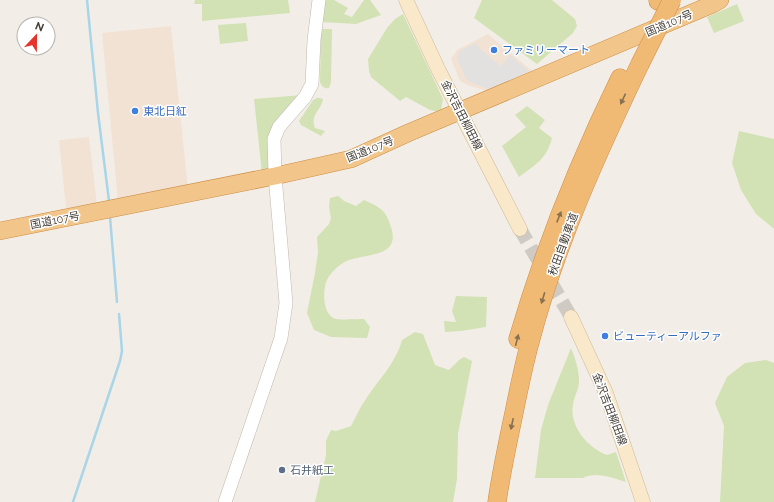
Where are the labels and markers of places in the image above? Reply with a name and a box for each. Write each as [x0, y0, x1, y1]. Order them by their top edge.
place label: ファミリーマート [502, 44, 590, 57]
marker: ファミリーマート [489, 45, 499, 55]
place label: 東北日紅 [143, 105, 187, 118]
marker: 東北日紅 [130, 106, 140, 116]
place label: ビューティーアルファ [613, 330, 722, 343]
marker: ビューティーアルファ [600, 331, 610, 341]
place label: 石井紙工 [290, 464, 334, 477]
marker: 石井紙工 [277, 465, 287, 475]

